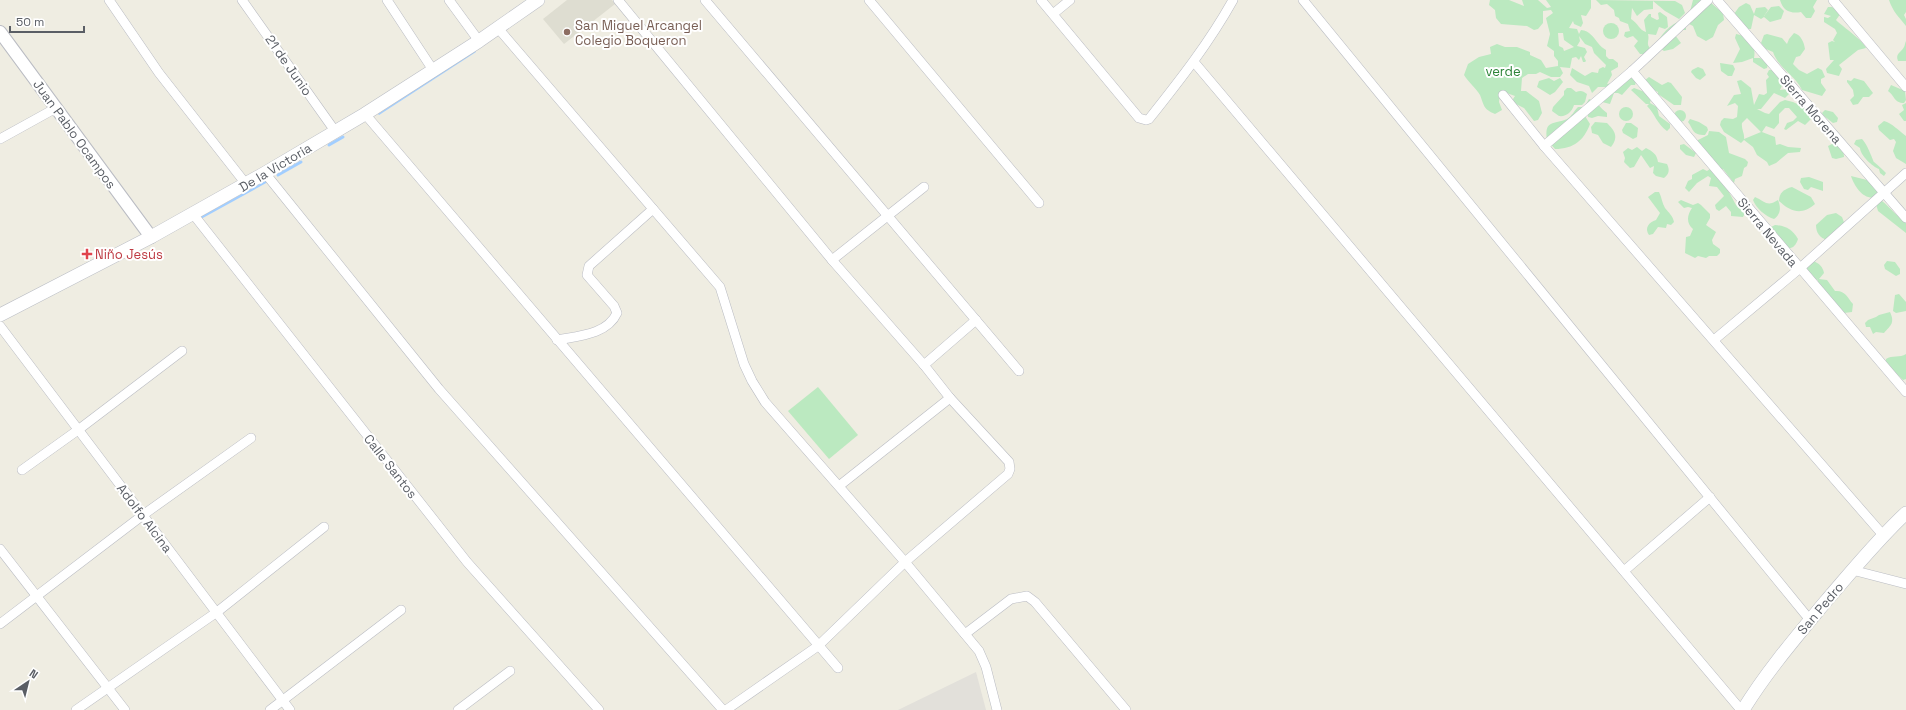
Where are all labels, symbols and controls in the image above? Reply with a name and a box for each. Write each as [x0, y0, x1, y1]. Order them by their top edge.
scale bar [10, 8, 84, 34]
text: 50 m [16, 14, 44, 30]
place label: San Miguel Arcangel Colegio Boqueron [575, 17, 702, 49]
marker: San Miguel Arcangel Colegio Boqueron [562, 27, 572, 37]
street label: 21 de Junio [261, 32, 316, 99]
park label: verde [1485, 63, 1521, 80]
street label: Sierra Morena [1776, 71, 1846, 148]
street label: Juan Pablo Ocampos [29, 76, 120, 192]
street label: De la Victoria [236, 139, 315, 196]
street label: Sierra Nevada [1734, 194, 1802, 271]
place label: Niño Jesús [95, 246, 163, 263]
marker: Niño Jesús [82, 249, 92, 259]
street label: Calle Santos [360, 431, 421, 502]
street label: Adolfo Alcina [113, 480, 176, 557]
street label: San Pedro [1794, 579, 1847, 638]
north arrow [8, 662, 48, 702]
text: N [27, 666, 41, 682]

